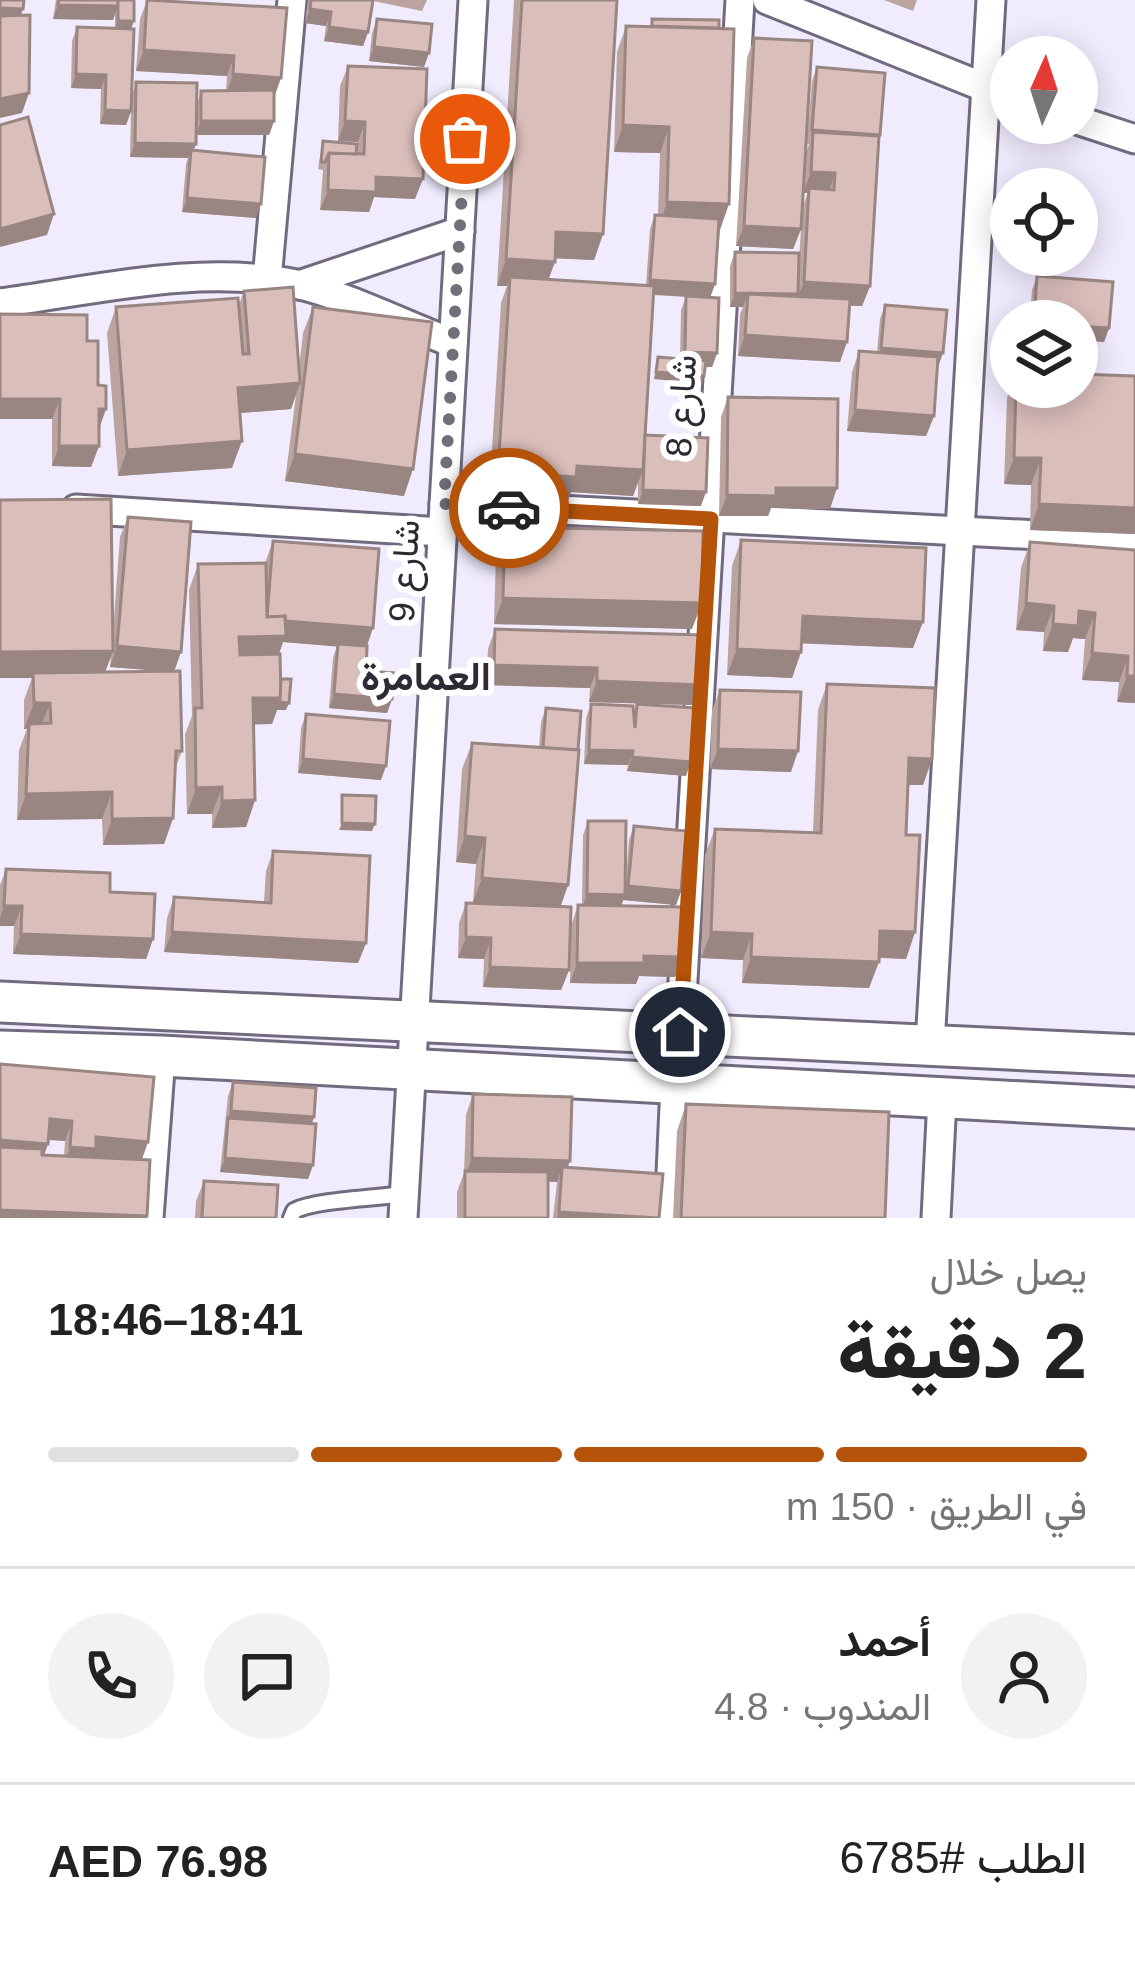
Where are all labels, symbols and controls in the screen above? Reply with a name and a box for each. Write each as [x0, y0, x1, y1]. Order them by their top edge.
north arrow [990, 36, 1098, 144]
map controls [990, 36, 1098, 408]
pin [414, 88, 516, 190]
icon: bag [432, 106, 498, 172]
button: locate [990, 168, 1098, 276]
button: layers [990, 300, 1098, 408]
street label: شارع 8 [658, 354, 708, 458]
courier [449, 448, 569, 568]
icon: car [476, 475, 542, 541]
street label: شارع 9 [381, 519, 431, 623]
district label: العمامرة [361, 655, 491, 701]
pin [629, 981, 731, 1083]
icon: home [647, 999, 713, 1065]
text: يصل خلال [930, 1250, 1087, 1293]
text: 18:41–18:46 [48, 1294, 303, 1345]
text: 2 دقيقة [837, 1307, 1087, 1395]
text: في الطريق · 150 m [786, 1485, 1087, 1528]
button: phone [48, 1613, 174, 1739]
button: chat [204, 1613, 330, 1739]
button: person [961, 1613, 1087, 1739]
text: أحمد [839, 1615, 931, 1666]
text: المندوب · 4.8 [714, 1685, 931, 1728]
text: الطلب #6785 [839, 1832, 1087, 1883]
text: AED 76.98 [48, 1836, 268, 1887]

